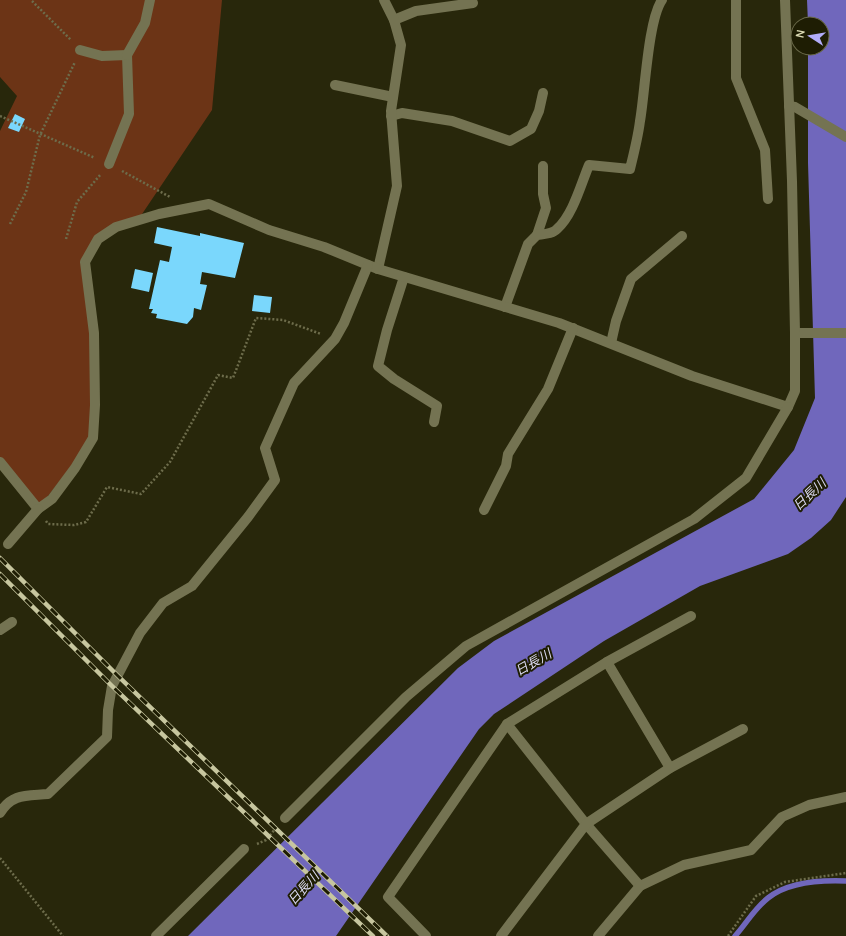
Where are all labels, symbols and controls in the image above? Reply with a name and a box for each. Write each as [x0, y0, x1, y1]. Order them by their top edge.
north arrow [790, 16, 830, 56]
text: N [792, 28, 808, 39]
water label: 日長川 [789, 473, 831, 514]
water label: 日長川 [512, 643, 556, 680]
water label: 日長川 [283, 866, 324, 909]

